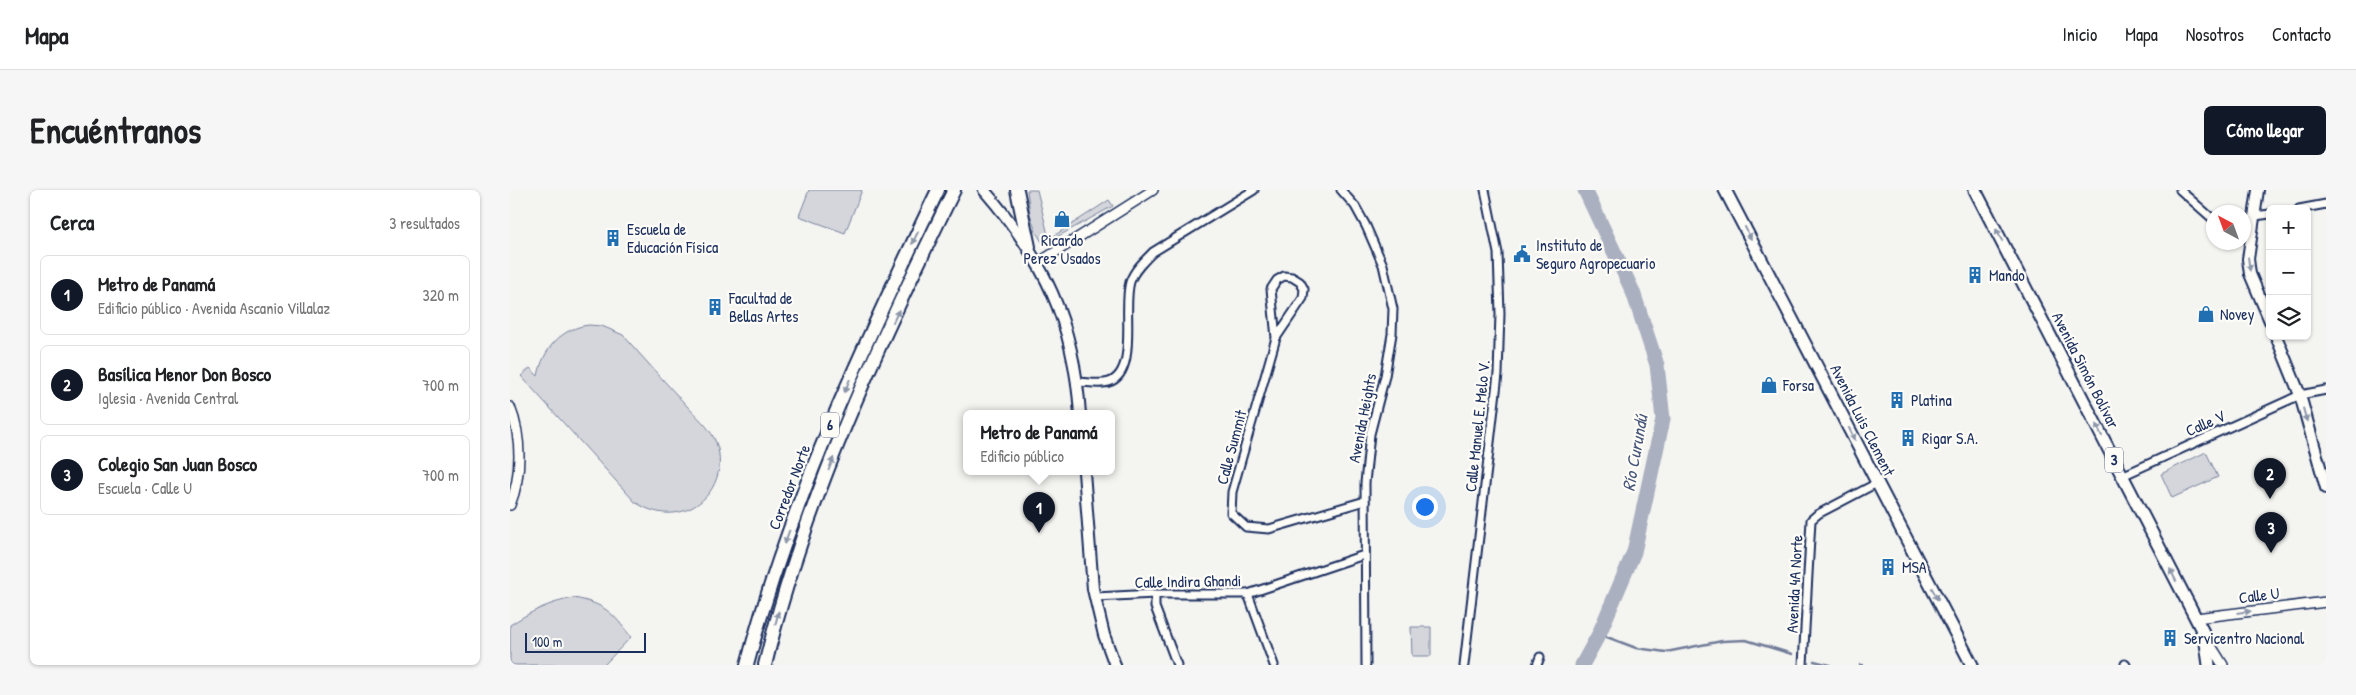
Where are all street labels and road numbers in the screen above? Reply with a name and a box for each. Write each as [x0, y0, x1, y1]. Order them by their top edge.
street label: Avenida Simón Bolívar [2047, 308, 2125, 432]
street label: Calle Manuel E. Melo V. [1459, 359, 1495, 493]
street label: Avenida Luis Clement [1825, 360, 1901, 480]
street label: Avenida Heights [1343, 371, 1381, 465]
street label: Calle V [2182, 405, 2228, 441]
street label: Calle Summit [1210, 407, 1252, 487]
road number: 6 [821, 412, 839, 438]
street label: Corredor Norte [763, 441, 816, 533]
road number: 3 [2105, 448, 2123, 472]
street label: Avenida 4A Norte [1780, 534, 1808, 634]
street label: Calle Indira Ghandi [1134, 569, 1242, 593]
street label: Calle U [2237, 582, 2281, 608]

